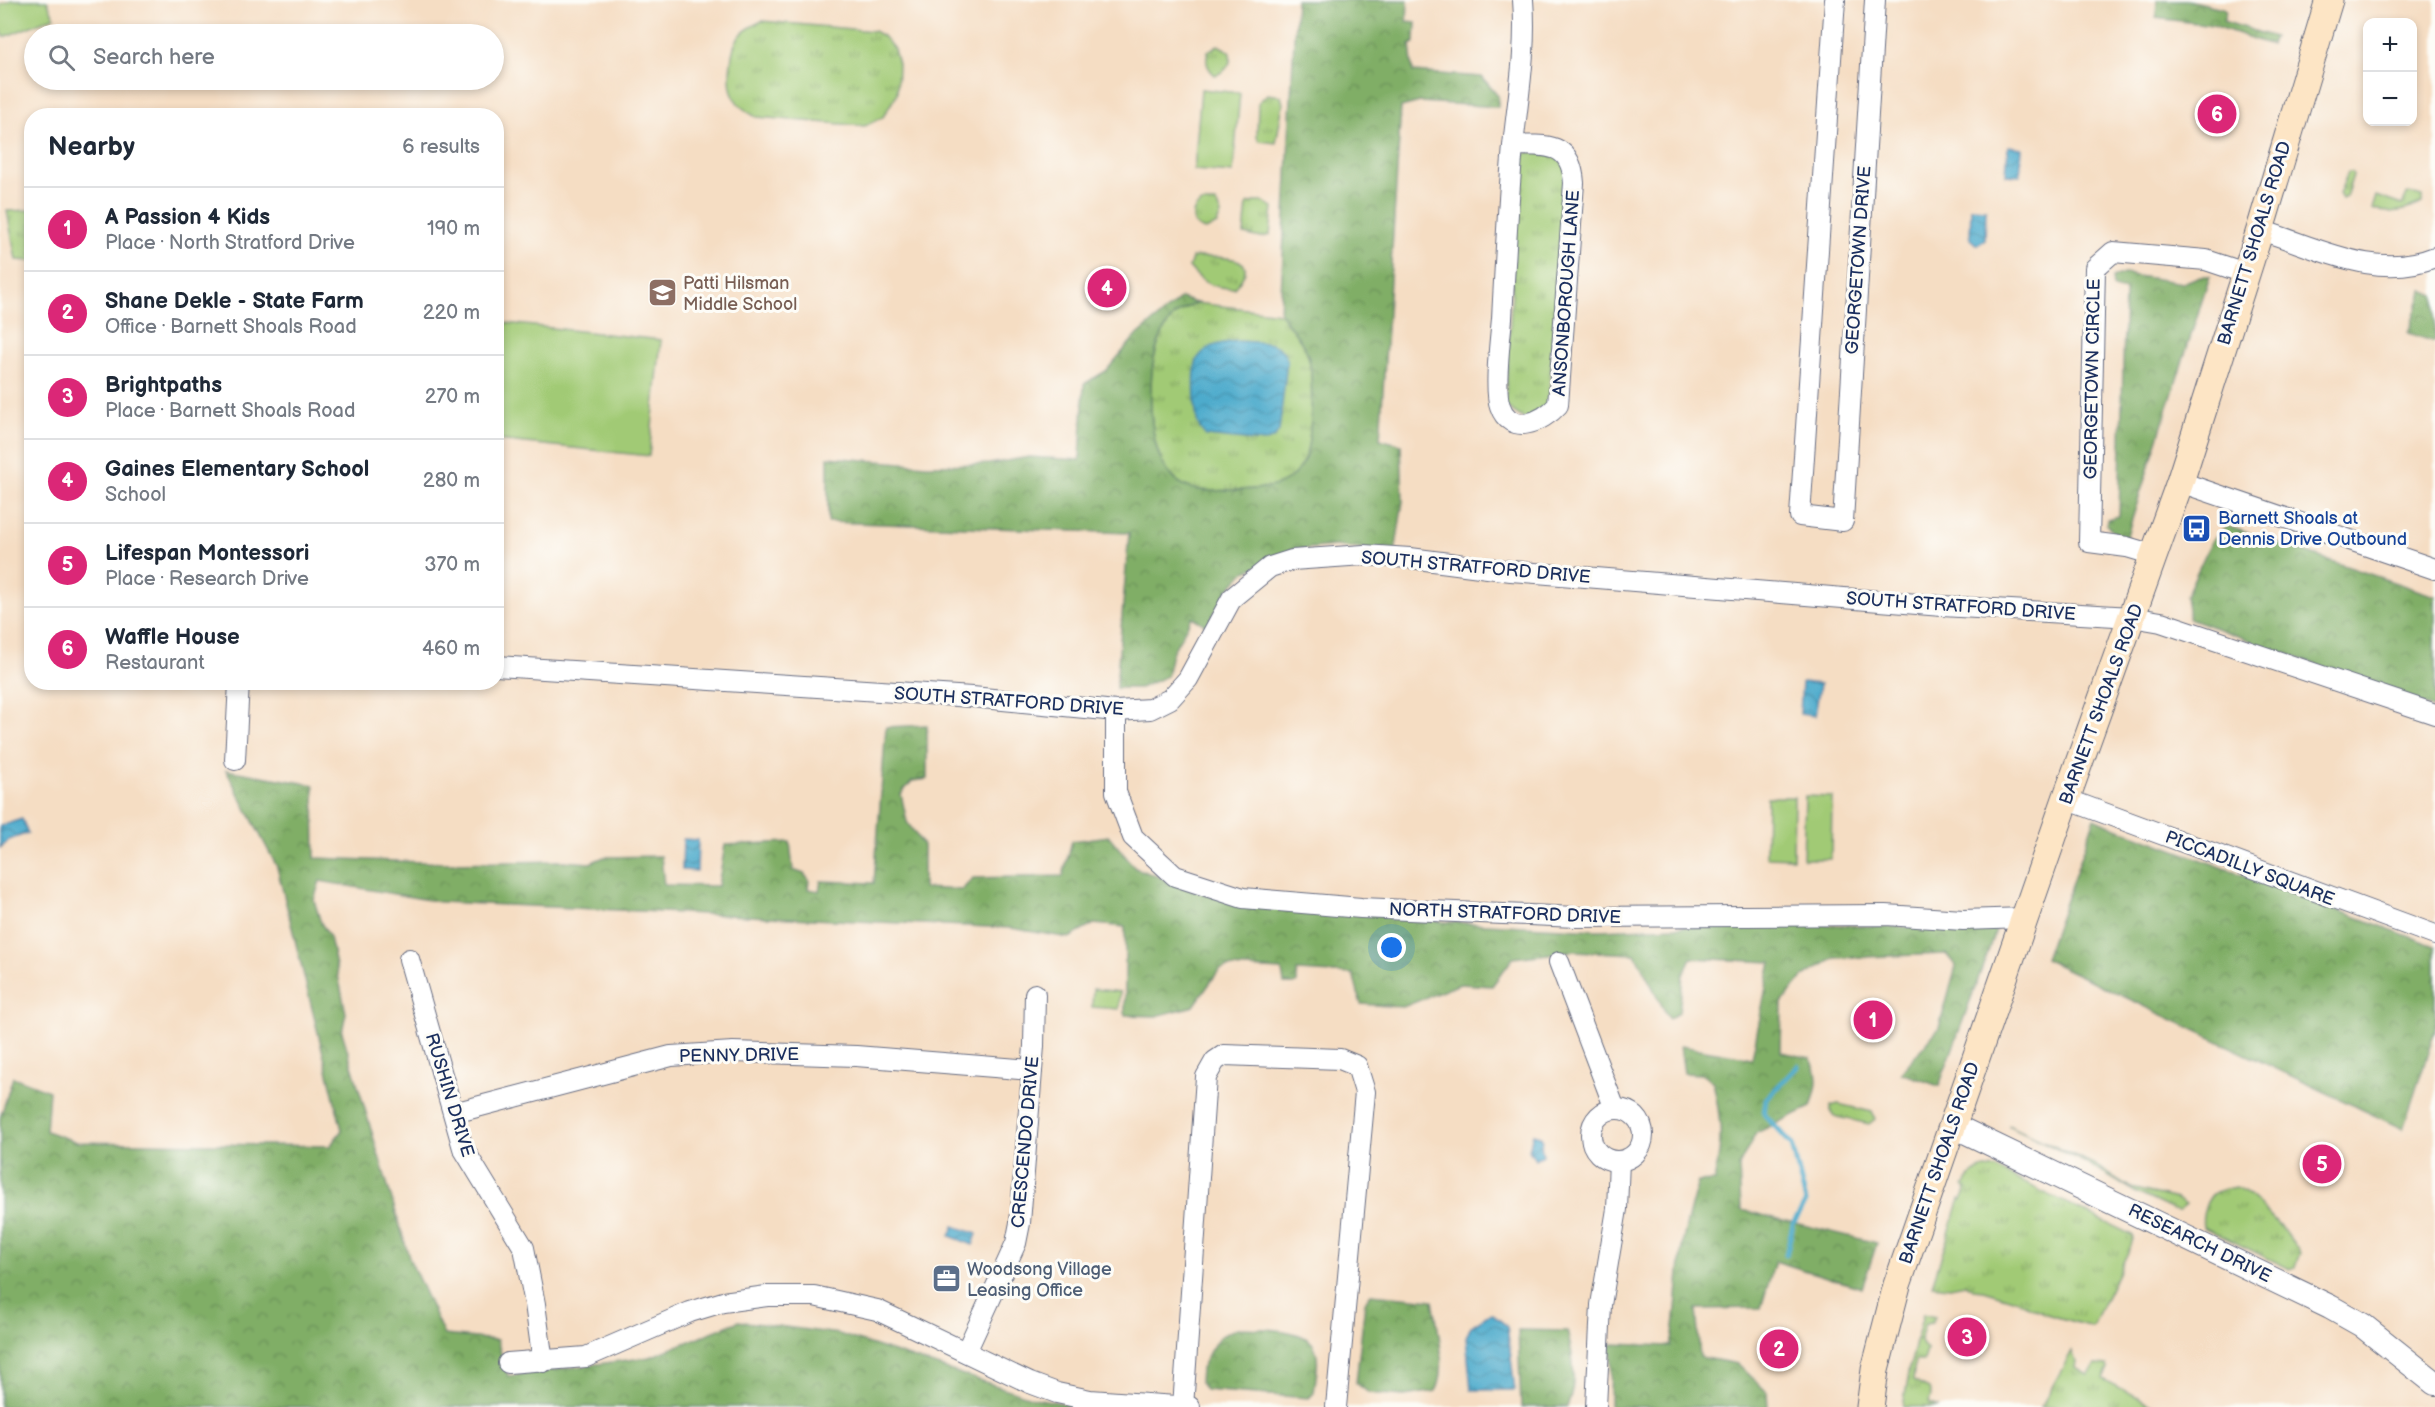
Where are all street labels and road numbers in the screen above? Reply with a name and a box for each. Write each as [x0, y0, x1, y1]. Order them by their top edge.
street label: BARNETT SHOALS ROAD [2213, 139, 2296, 348]
street label: GEORGETOWN DRIVE [1841, 165, 1876, 355]
street label: ANSONBOROUGH LANE [1549, 189, 1584, 397]
street label: GEORGETOWN CIRCLE [2080, 278, 2105, 480]
street label: SOUTH STRATFORD DRIVE [1360, 547, 1592, 588]
street label: SOUTH STRATFORD DRIVE [1845, 588, 2077, 625]
street label: BARNETT SHOALS ROAD [2055, 601, 2148, 807]
street label: SOUTH STRATFORD DRIVE [893, 683, 1125, 720]
street label: PICCADILLY SQUARE [2162, 826, 2338, 910]
street label: NORTH STRATFORD DRIVE [1388, 899, 1622, 928]
street label: RUSHIN DRIVE [421, 1031, 478, 1160]
street label: PENNY DRIVE [679, 1044, 799, 1067]
street label: CRESCENDO DRIVE [1008, 1055, 1043, 1229]
street label: BARNETT SHOALS ROAD [1895, 1059, 1984, 1267]
street label: RESEARCH DRIVE [2125, 1200, 2275, 1287]

